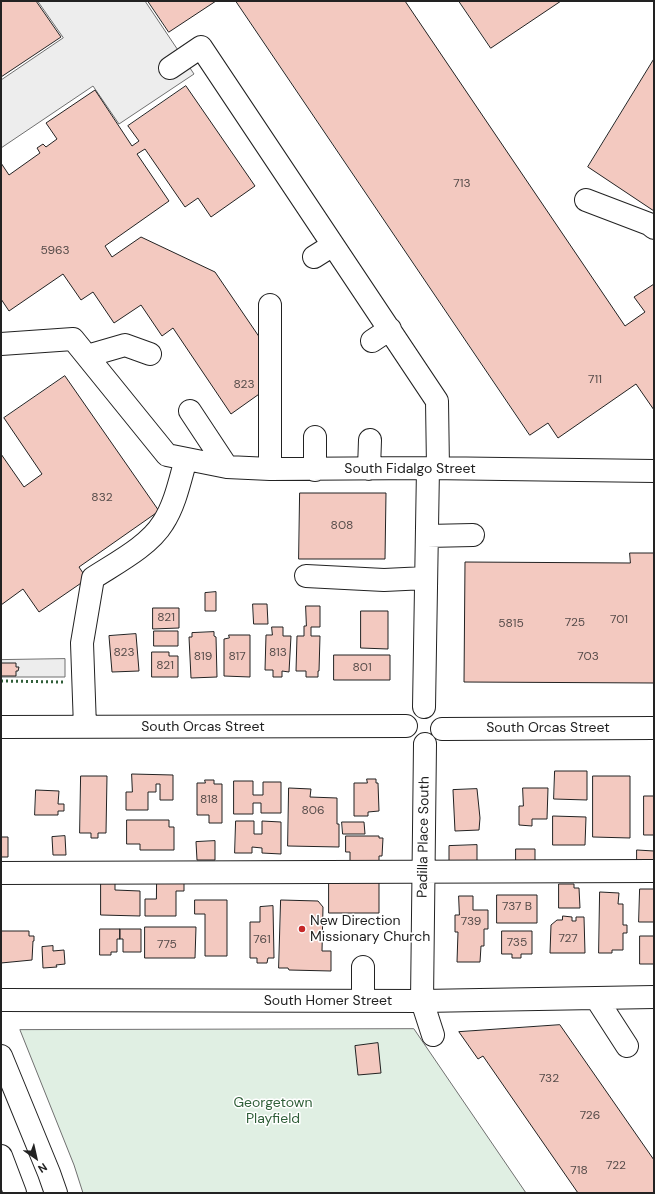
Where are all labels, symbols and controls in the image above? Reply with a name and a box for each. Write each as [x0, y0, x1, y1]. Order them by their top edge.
house number: 713 [453, 177, 471, 191]
house number: 5963 [40, 244, 70, 258]
house number: 711 [588, 373, 602, 387]
house number: 823 [233, 378, 255, 392]
street label: South Fidalgo Street [344, 461, 476, 477]
house number: 832 [91, 491, 113, 505]
house number: 808 [331, 519, 353, 533]
house number: 821 [157, 611, 175, 625]
house number: 701 [610, 613, 628, 627]
house number: 725 [565, 616, 585, 630]
house number: 5815 [498, 617, 524, 631]
house number: 823 [113, 646, 135, 660]
house number: 813 [269, 646, 287, 660]
house number: 819 [194, 650, 212, 664]
house number: 817 [228, 650, 246, 664]
house number: 703 [577, 650, 599, 664]
house number: 821 [156, 659, 174, 673]
house number: 801 [352, 661, 372, 675]
street label: South Orcas Street [141, 719, 265, 735]
street label: South Orcas Street [486, 720, 610, 736]
street label: Padilla Place South [415, 776, 433, 898]
house number: 818 [200, 793, 218, 807]
house number: 806 [301, 804, 325, 818]
house number: 737 B [502, 900, 532, 914]
place label: New Direction Missionary Church [310, 913, 430, 946]
house number: 739 [461, 915, 481, 929]
marker: New Direction Missionary Church [297, 924, 307, 934]
house number: 727 [558, 932, 578, 946]
house number: 761 [253, 933, 271, 947]
house number: 735 [507, 936, 527, 950]
house number: 775 [157, 938, 177, 952]
street label: South Homer Street [264, 993, 392, 1009]
house number: 732 [539, 1072, 559, 1086]
park label: Georgetown Playfield [233, 1095, 313, 1128]
house number: 726 [580, 1109, 600, 1123]
north arrow [16, 1138, 56, 1178]
house number: 722 [606, 1159, 626, 1173]
text: N [35, 1160, 50, 1176]
house number: 718 [570, 1164, 588, 1178]

